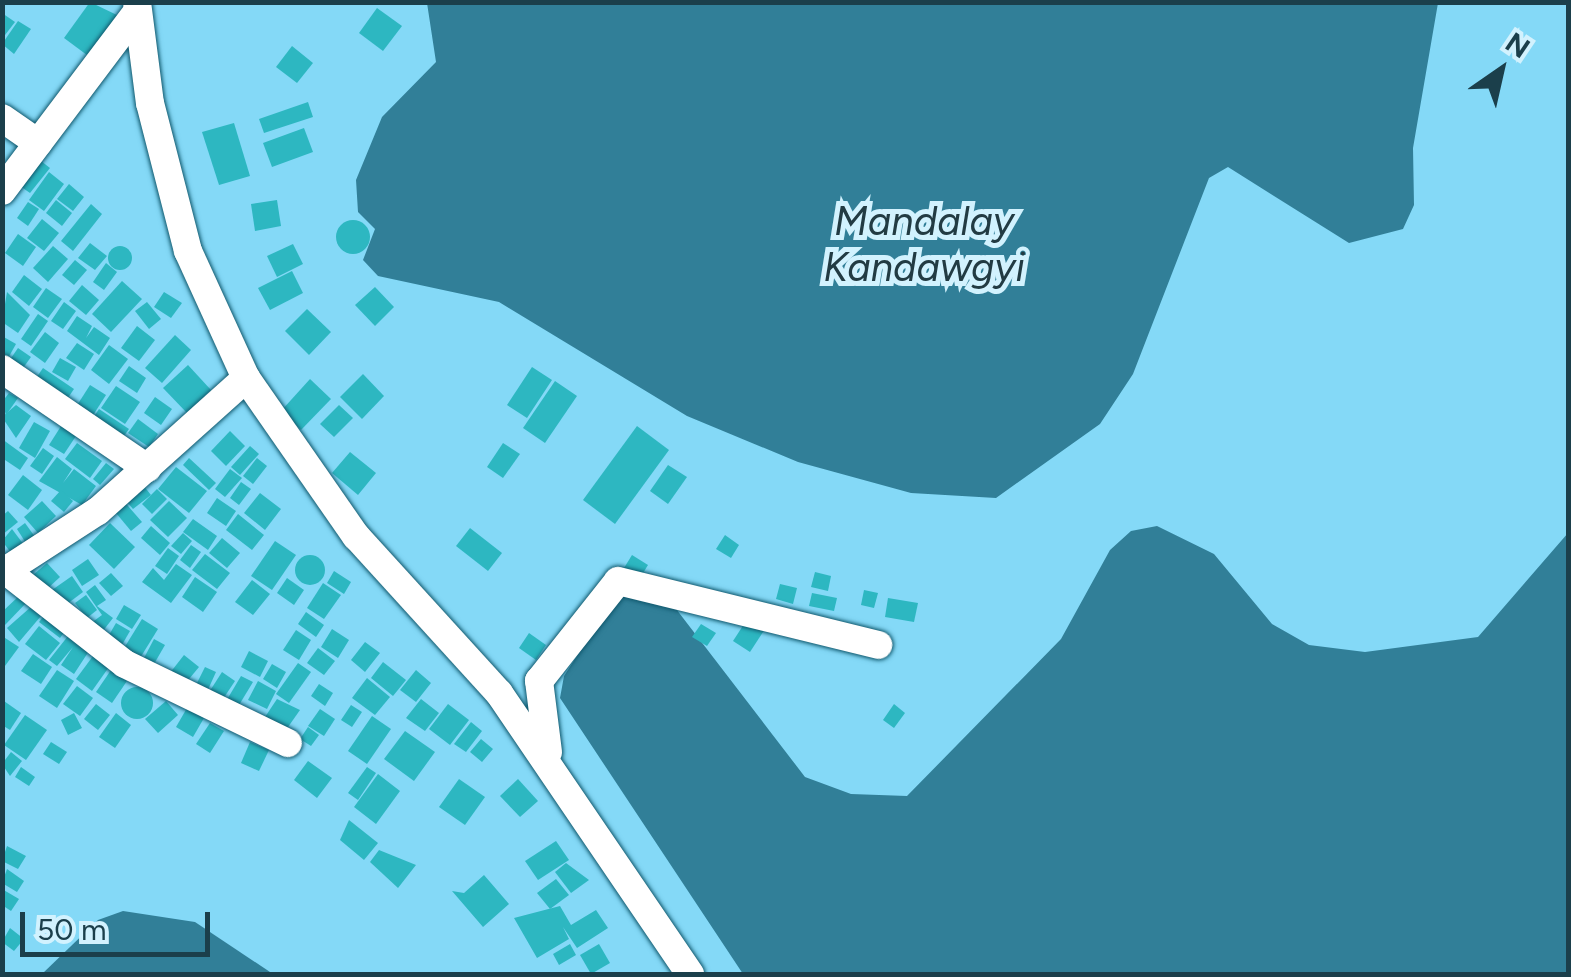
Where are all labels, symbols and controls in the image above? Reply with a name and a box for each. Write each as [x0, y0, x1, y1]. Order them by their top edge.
north arrow [1451, 20, 1551, 120]
text: N [1499, 25, 1536, 65]
water label: Mandalay Kandawgyi [823, 197, 1025, 291]
scale bar [25, 892, 215, 954]
text: 50 m [37, 911, 106, 948]

